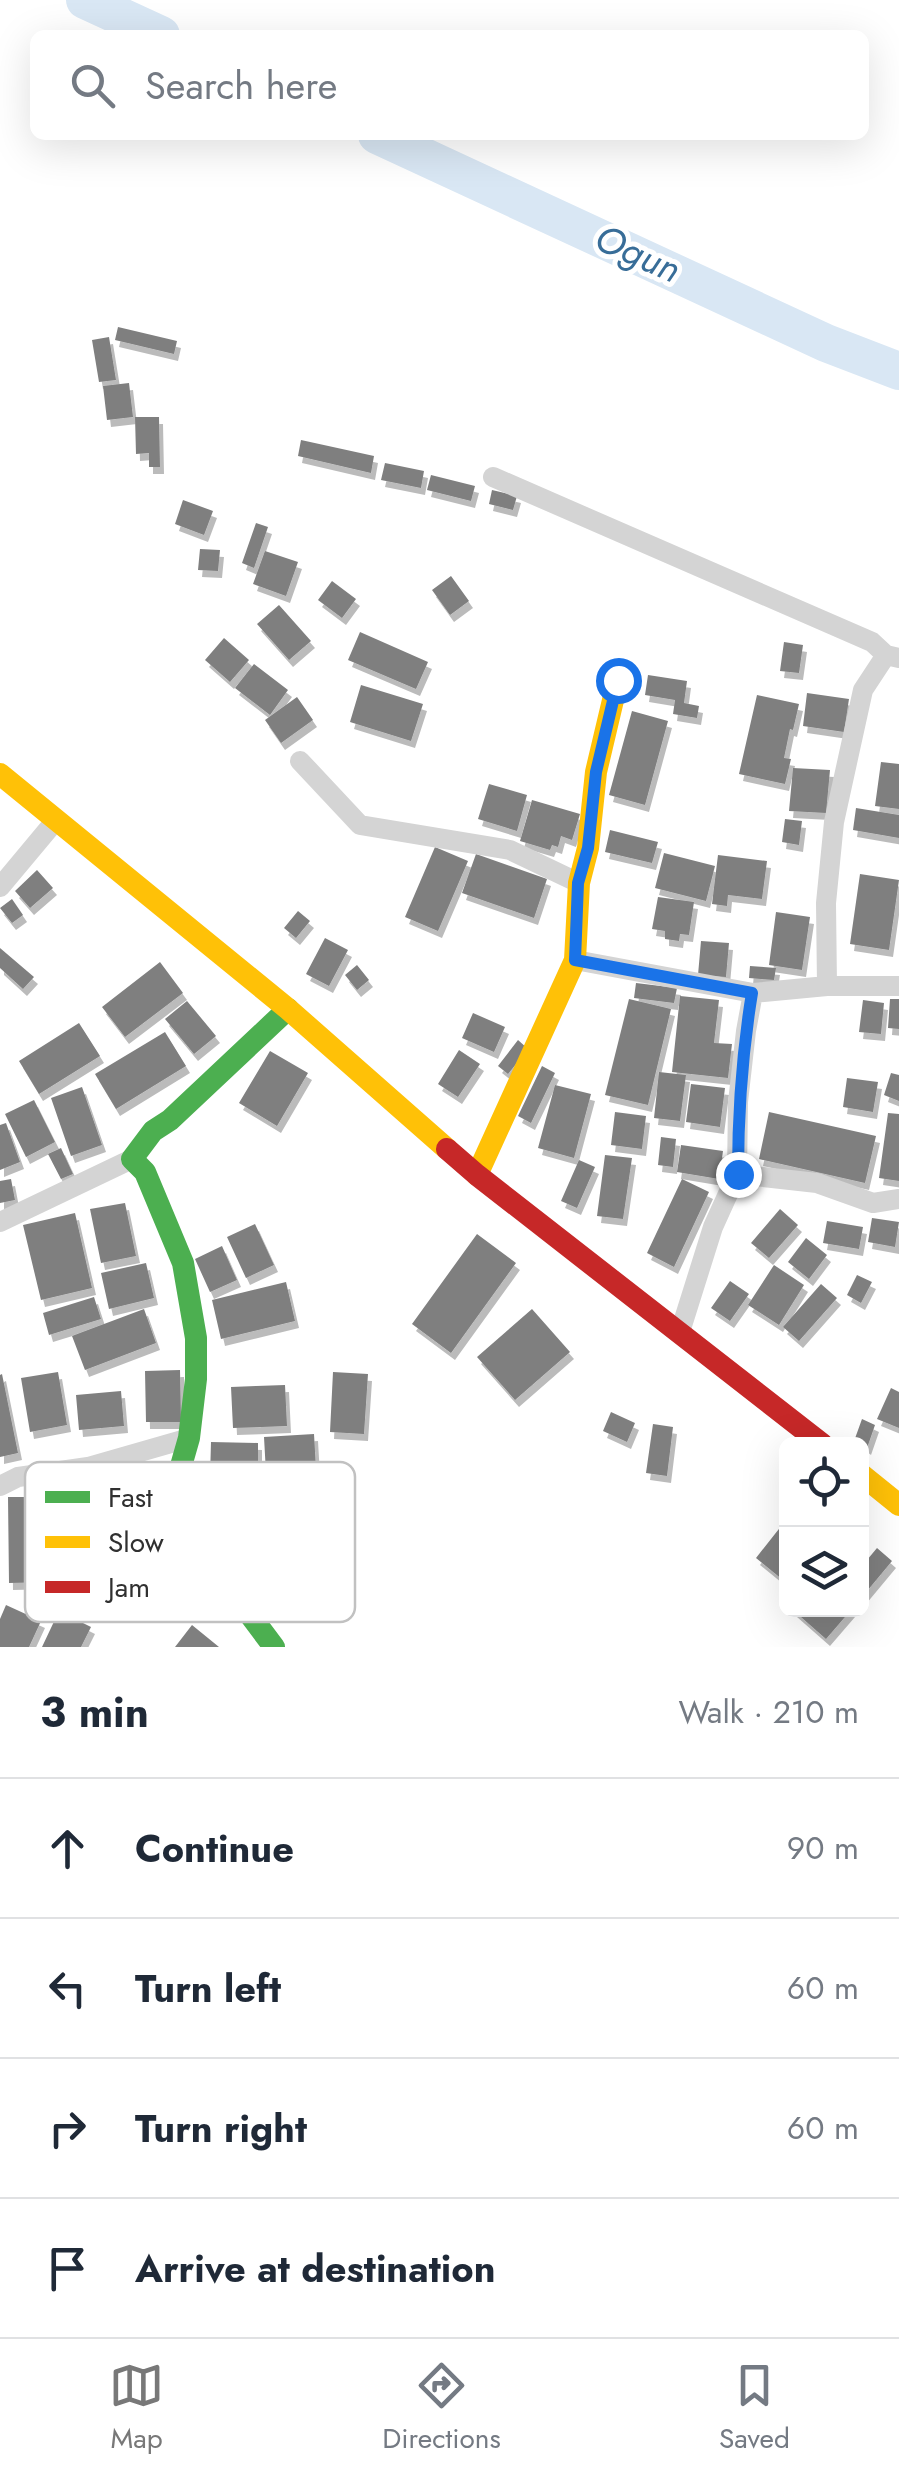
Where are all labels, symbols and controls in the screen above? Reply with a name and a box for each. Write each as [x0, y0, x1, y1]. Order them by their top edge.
search box [30, 30, 869, 140]
icon: search [65, 58, 120, 113]
text: Search here [145, 58, 337, 113]
water label: Ogun [586, 210, 690, 296]
route start [596, 658, 642, 704]
route end [716, 1152, 762, 1198]
map controls [779, 1437, 869, 1617]
button: locate [779, 1437, 869, 1527]
legend [25, 1462, 355, 1622]
text: Fast [108, 1477, 153, 1518]
text: Slow [108, 1522, 164, 1563]
button: layers [779, 1527, 869, 1617]
text: Jam [104, 1567, 150, 1608]
text: 3 min [40, 1682, 149, 1743]
text: Walk · 210 m [679, 1689, 859, 1735]
icon: ahead [40, 1821, 95, 1876]
text: Continue [135, 1821, 294, 1876]
text: 90 m [787, 1825, 859, 1871]
icon: left [40, 1961, 95, 2016]
text: Turn left [135, 1961, 281, 2016]
text: 60 m [787, 1965, 859, 2011]
icon: right [40, 2101, 95, 2156]
text: Turn right [135, 2101, 307, 2156]
text: 60 m [787, 2105, 859, 2151]
icon: arrive [40, 2241, 95, 2296]
text: Arrive at destination [135, 2241, 496, 2296]
tab: Map [109, 2358, 164, 2459]
tab: Directions [382, 2358, 501, 2459]
tab: Saved [719, 2358, 790, 2459]

